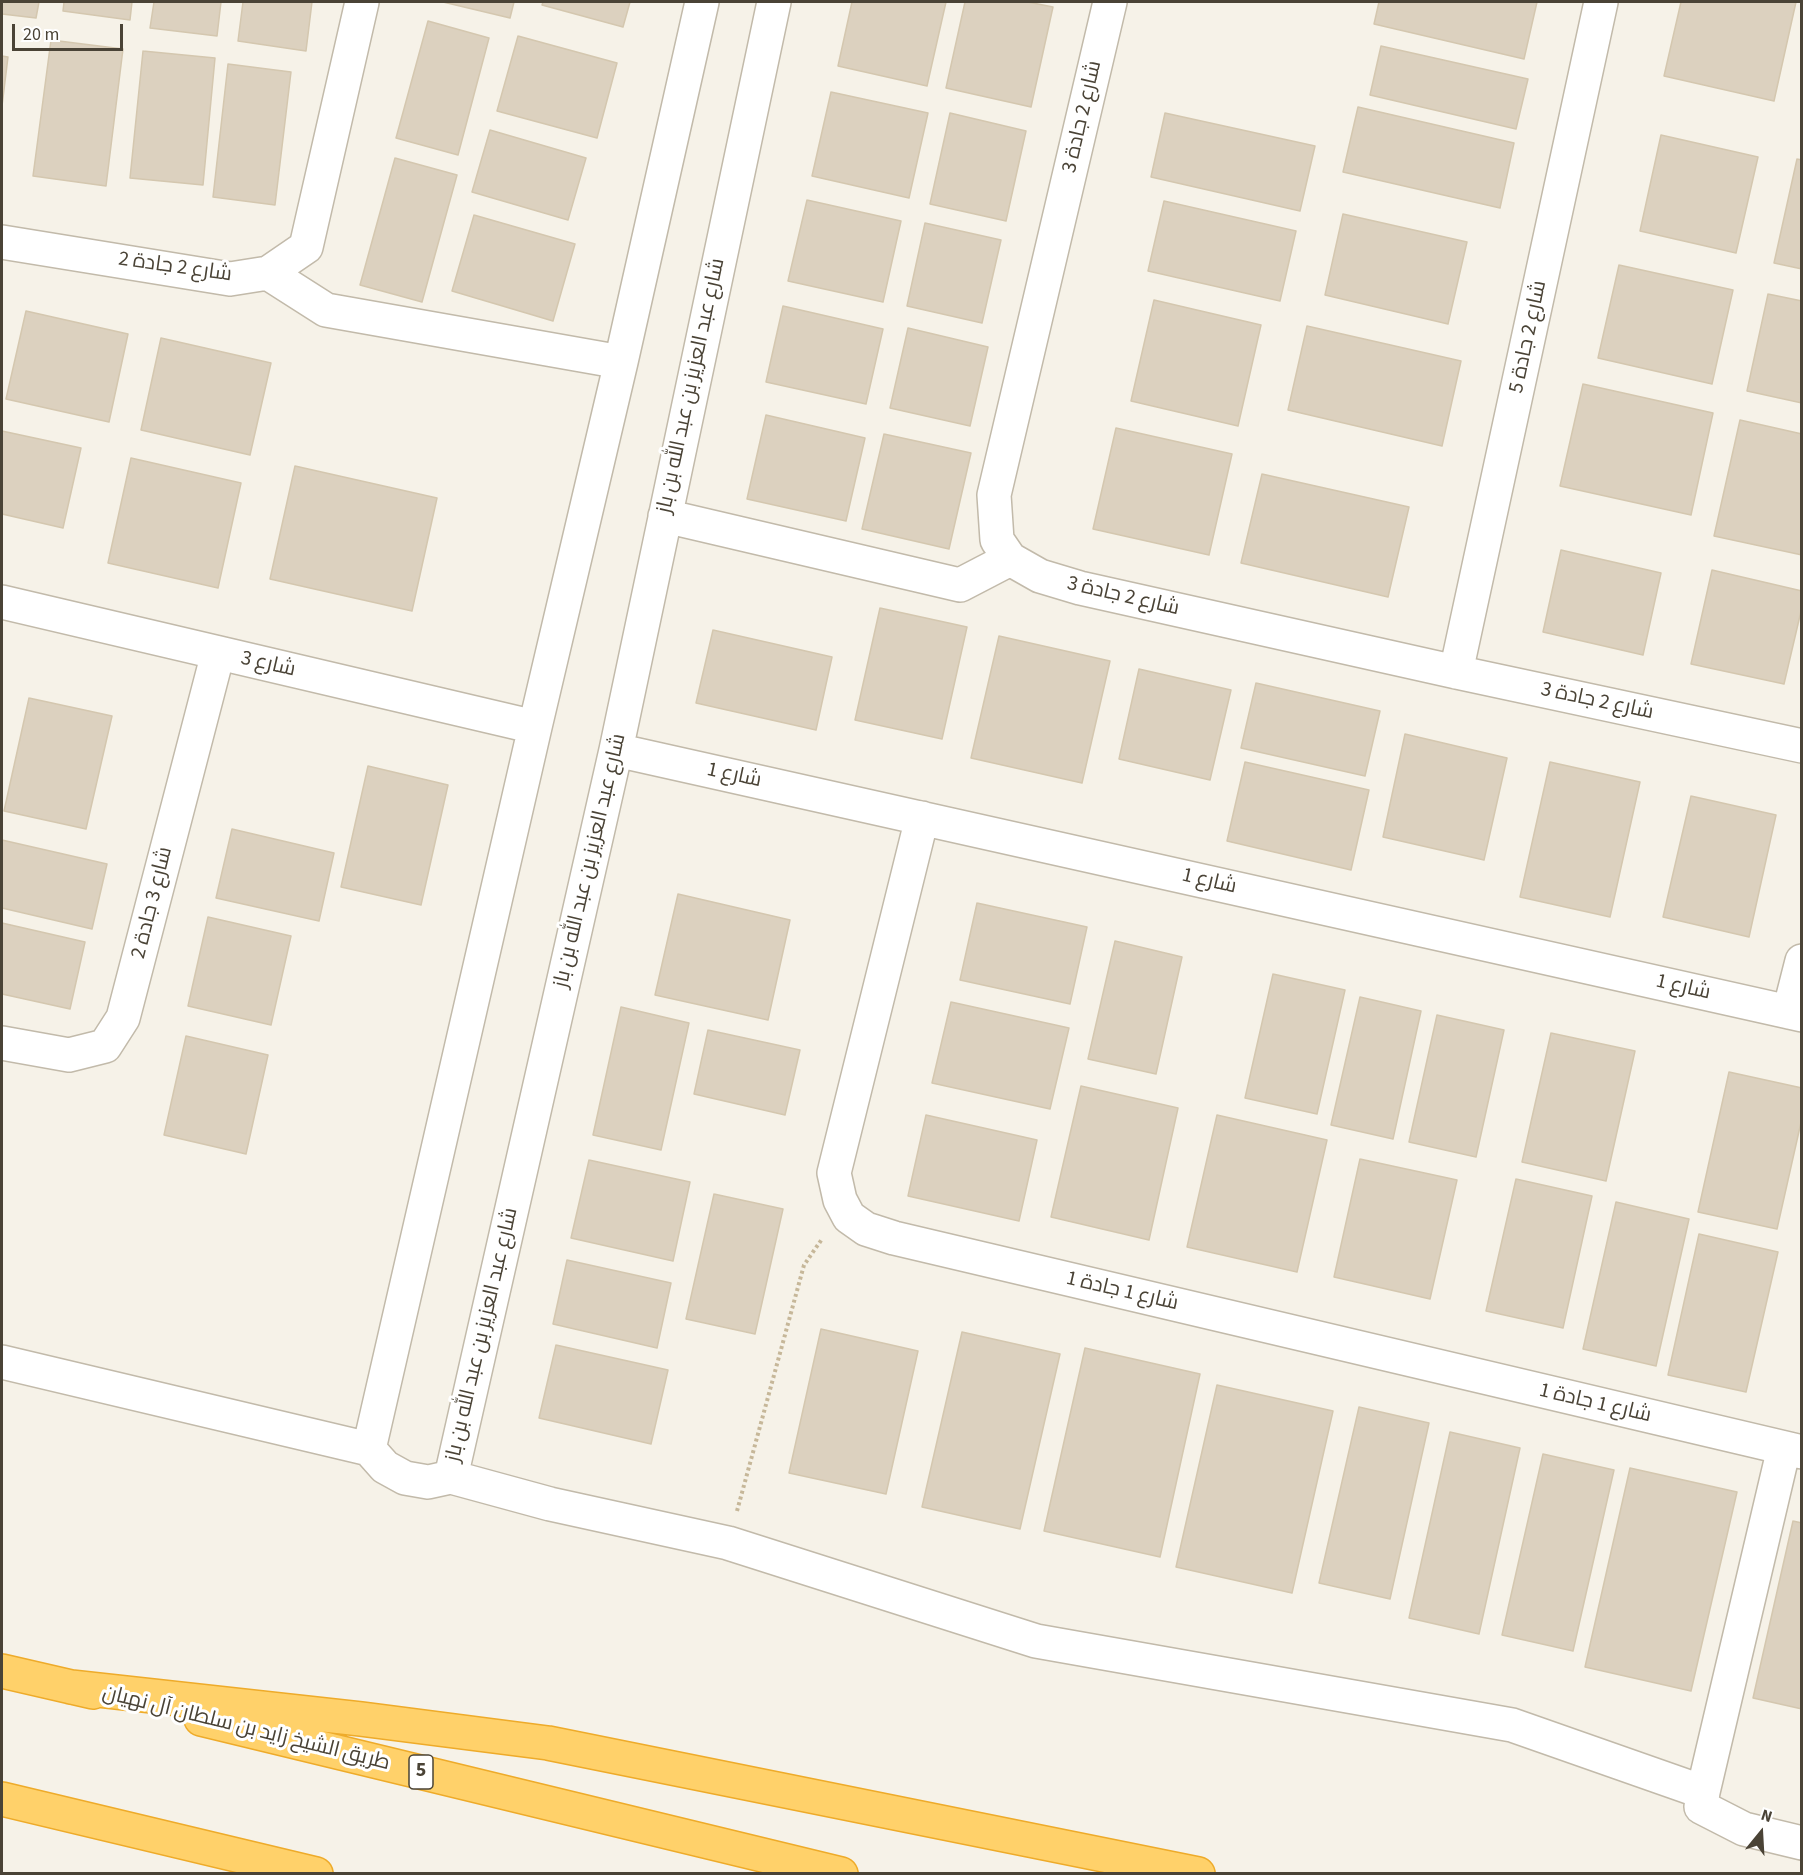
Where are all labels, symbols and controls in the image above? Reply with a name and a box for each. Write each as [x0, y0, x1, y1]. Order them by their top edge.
scale bar [15, 12, 126, 50]
text: 20 m [23, 22, 59, 47]
street label: شارع 2 جادة 3 [1058, 58, 1108, 176]
street label: شارع 2 جادة 2 [117, 248, 233, 288]
street label: شارع عبد العزيز بن عبد الله بن باز [653, 256, 731, 516]
street label: شارع 2 جادة 5 [1505, 278, 1553, 396]
street label: شارع 2 جادة 3 [1064, 572, 1182, 622]
street label: شارع 3 [238, 647, 298, 683]
street label: شارع 2 جادة 3 [1538, 678, 1656, 726]
street label: شارع عبد العزيز بن عبد الله بن باز [549, 731, 633, 991]
street label: شارع 1 [704, 758, 764, 794]
street label: شارع 3 جادة 2 [127, 844, 179, 962]
street label: شارع 1 [1179, 864, 1239, 900]
street label: شارع 1 [1653, 970, 1713, 1006]
street label: شارع عبد العزيز بن عبد الله بن باز [441, 1205, 525, 1465]
street label: شارع 1 جادة 1 [1063, 1267, 1181, 1317]
street label: شارع 1 جادة 1 [1536, 1379, 1654, 1429]
street label: طريق الشيخ زايد بن سلطان آل نهيان [100, 1681, 392, 1777]
road number: 5 [409, 1755, 433, 1789]
north arrow [1731, 1803, 1791, 1863]
text: N [1758, 1804, 1775, 1828]

